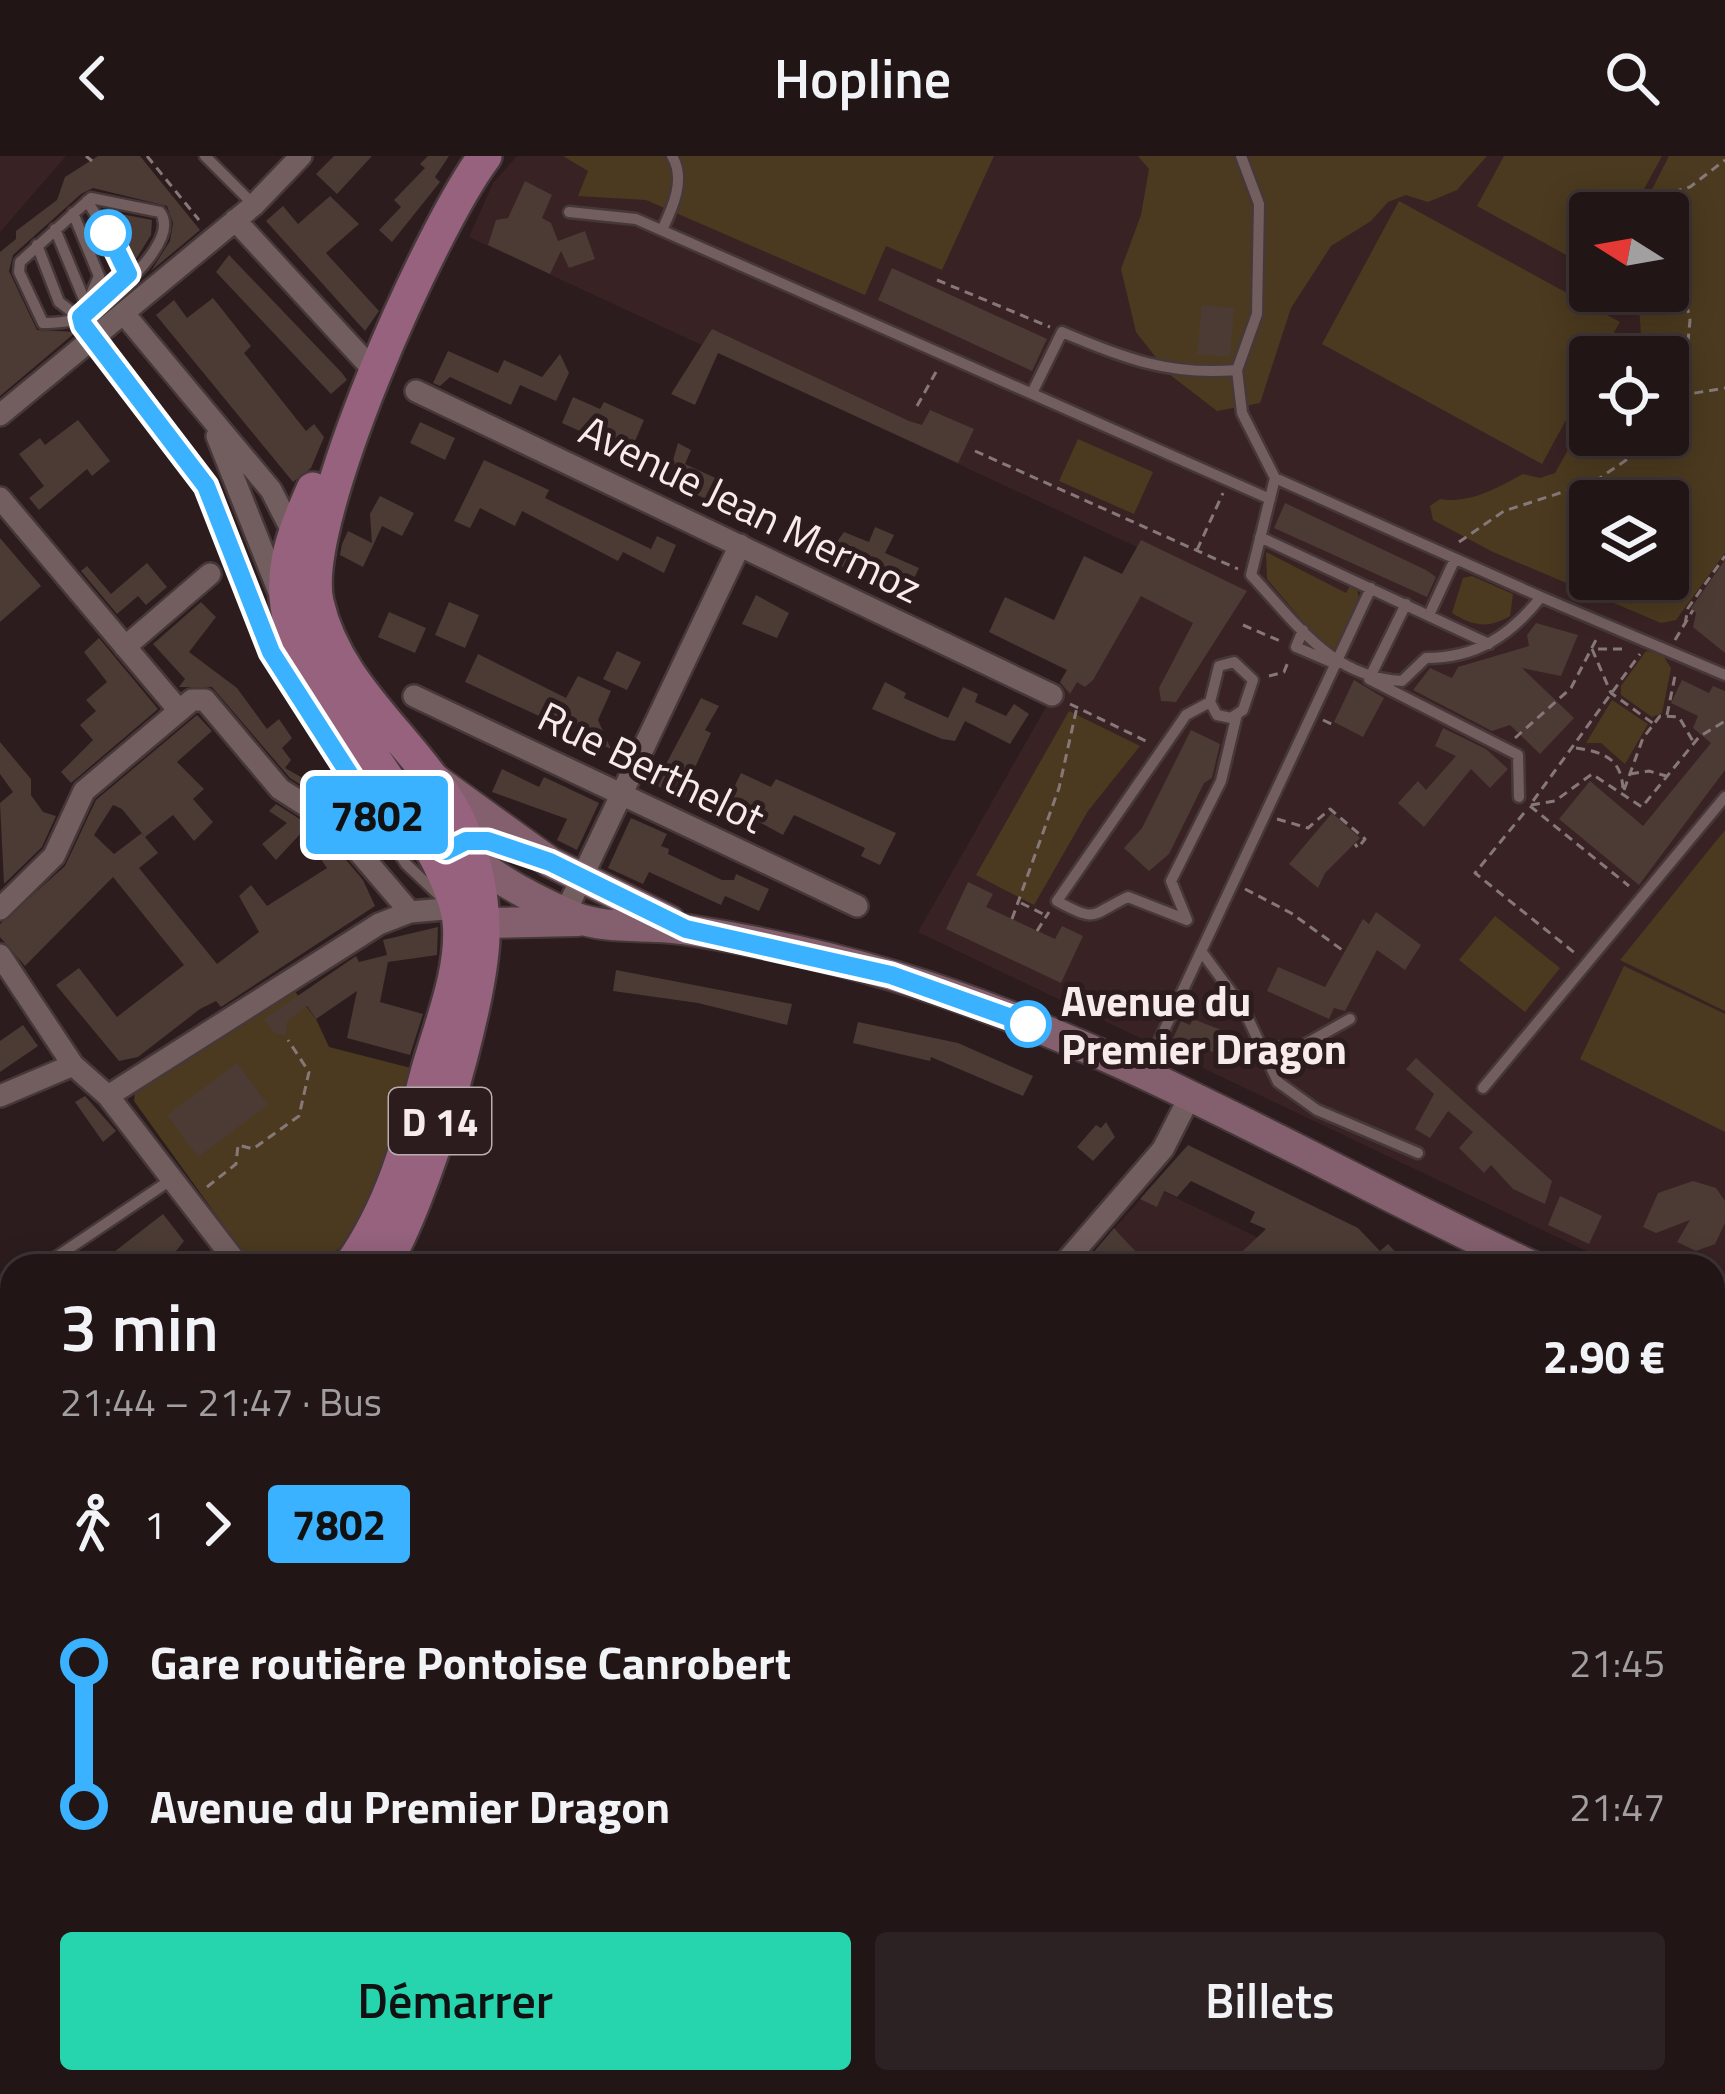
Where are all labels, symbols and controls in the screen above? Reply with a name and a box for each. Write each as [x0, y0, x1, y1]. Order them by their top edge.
text: Hopline [774, 37, 951, 119]
icon: back [60, 45, 126, 111]
icon: search [1599, 45, 1665, 111]
north arrow [1569, 192, 1689, 312]
map controls [1569, 192, 1689, 600]
unlabelled marker [86, 211, 130, 255]
button: locate [1569, 336, 1689, 456]
street label: Avenue Jean Mermoz [569, 397, 933, 619]
button: layers [1569, 480, 1689, 600]
street label: Rue Berthelot [528, 684, 776, 849]
line badge: 7802 [293, 776, 461, 854]
text: 7802 [330, 783, 424, 847]
place label: Avenue du Premier Dragon [1061, 968, 1347, 1080]
marker: Avenue du Premier Dragon [1006, 1002, 1050, 1046]
road number: D 14 [389, 1088, 491, 1154]
text: 3 min [60, 1276, 219, 1377]
text: 2.90 € [1543, 1322, 1665, 1390]
text: 21:44 – 21:47 · Bus [60, 1372, 382, 1431]
icon: walk [60, 1491, 126, 1557]
icon: forward [184, 1491, 250, 1557]
text: 7802 [292, 1492, 386, 1556]
text: 1 [144, 1495, 166, 1554]
text: Gare routière Pontoise Canrobert [150, 1628, 791, 1696]
text: 21:45 [1569, 1633, 1665, 1692]
text: Avenue du Premier Dragon [150, 1772, 670, 1840]
text: 21:47 [1569, 1777, 1665, 1836]
button: Démarrer [60, 1932, 851, 2070]
button: Billets [875, 1932, 1665, 2070]

